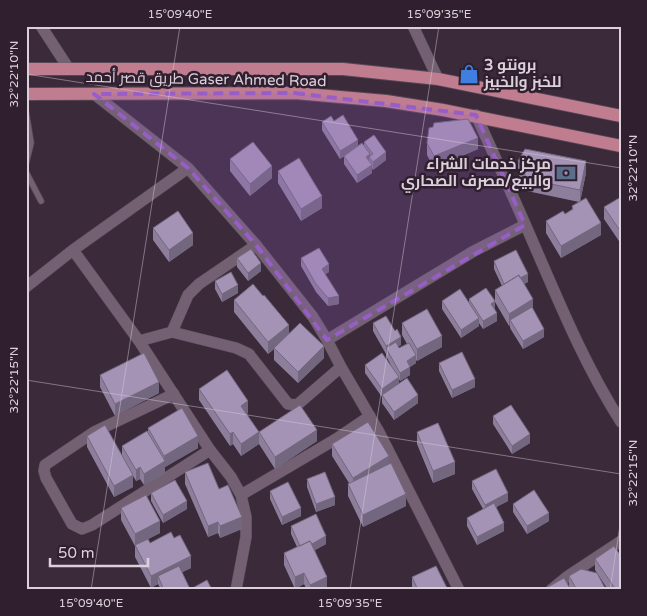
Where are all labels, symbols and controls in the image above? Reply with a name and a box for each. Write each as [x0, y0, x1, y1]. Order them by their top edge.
text: 15°09'40"E [148, 7, 213, 21]
text: 15°09'35"E [407, 7, 472, 21]
text: 32°22'10"N [7, 41, 21, 108]
place label: برونتو 3 للخبز والخبيز [483, 56, 561, 91]
shop icon: برونتو 3 للخبز والخبيز [458, 63, 480, 85]
street label: طريق قصر أحمد Gaser Ahmed Road [85, 67, 327, 91]
text: 32°22'10"N [626, 135, 640, 202]
place label: مركز خدمات الشراء والبيع/مصرف الصحاري [401, 155, 551, 193]
bank icon: مركز خدمات الشراء والبيع/مصرف الصحاري [555, 162, 577, 184]
text: 32°22'15"N [7, 347, 21, 414]
text: 32°22'15"N [626, 440, 640, 507]
scale bar [50, 536, 148, 568]
text: 50 m [58, 544, 95, 562]
text: 15°09'40"E [59, 596, 124, 610]
text: 15°09'35"E [318, 596, 383, 610]

